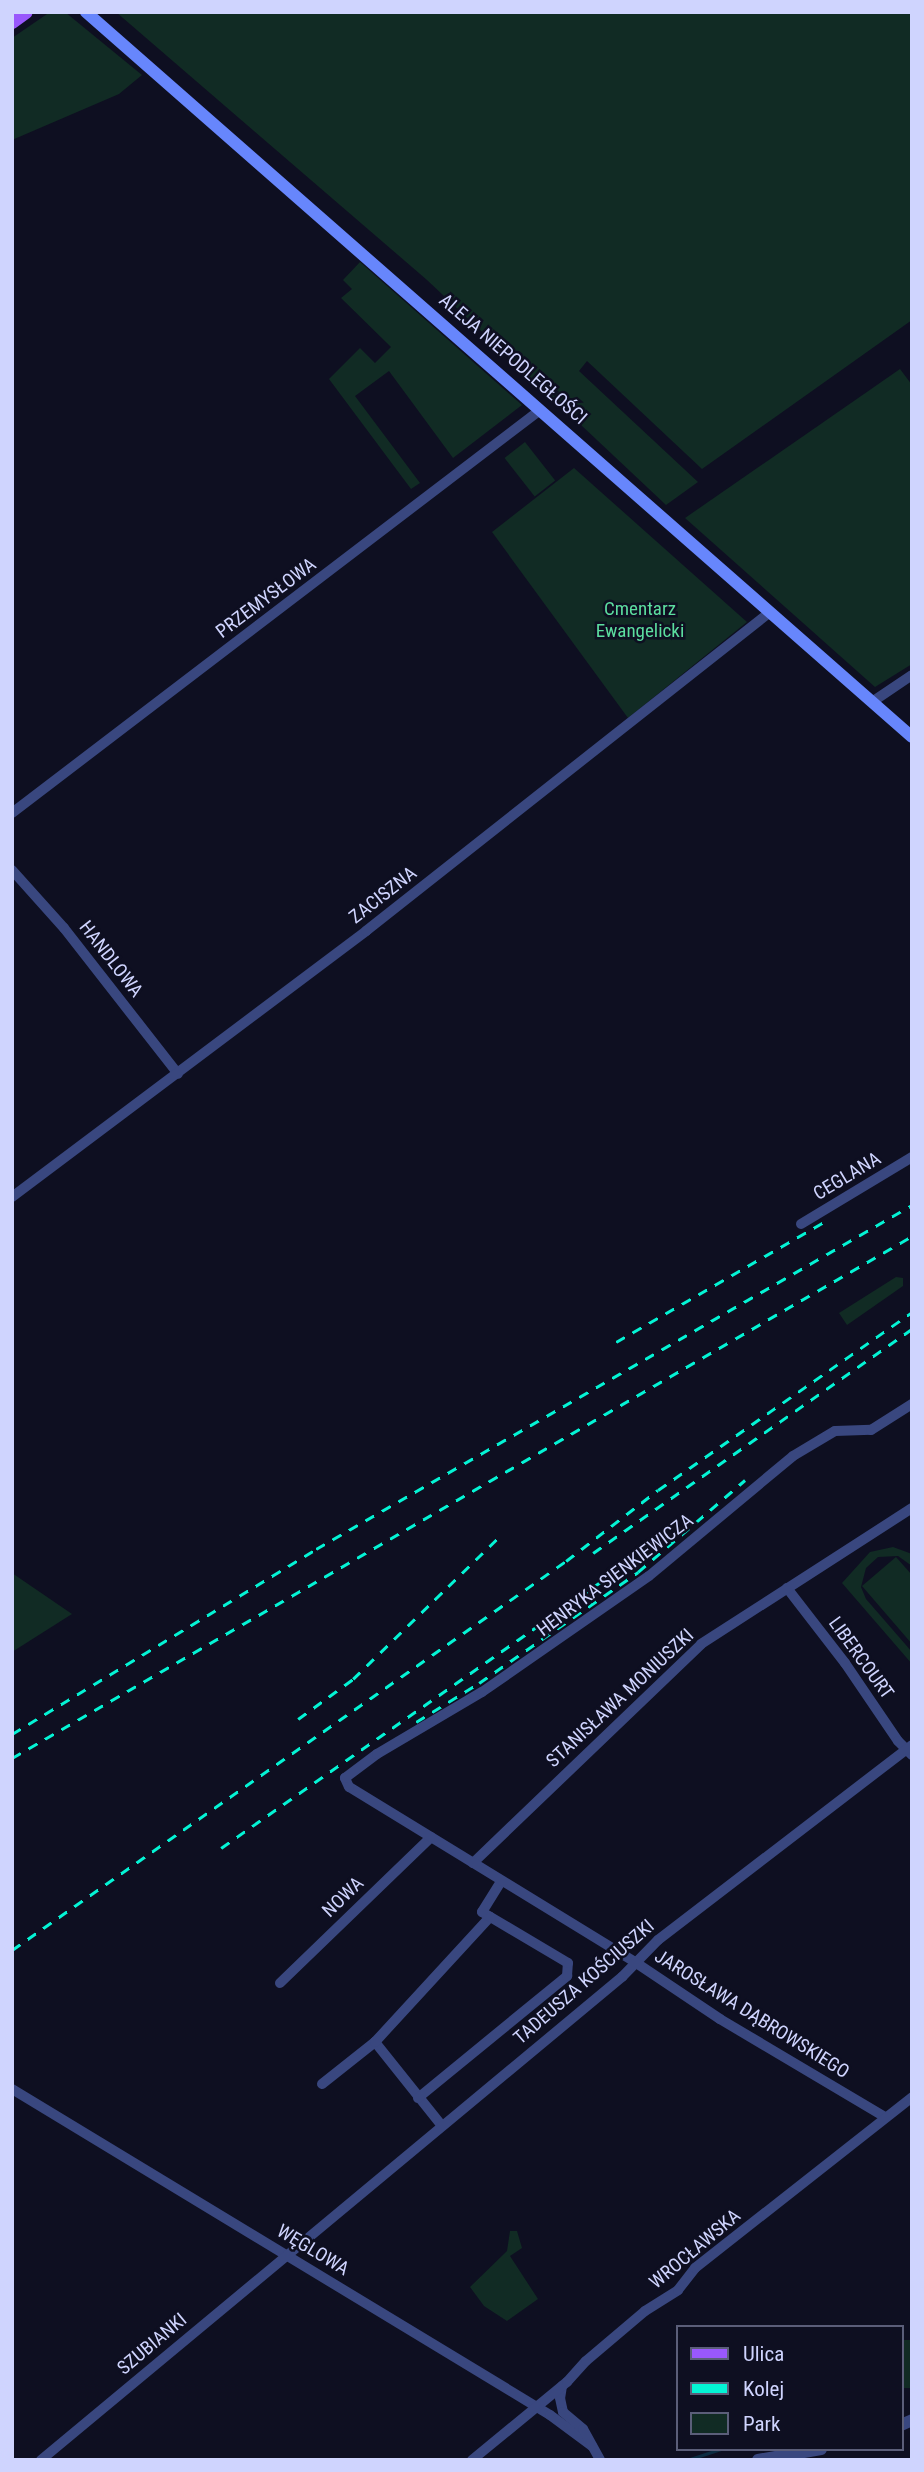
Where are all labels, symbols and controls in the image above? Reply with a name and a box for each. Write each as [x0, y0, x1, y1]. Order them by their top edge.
street label: ALEJA NIEPODLEGŁOŚCI [435, 289, 591, 429]
street label: PRZEMYSŁOWA [212, 553, 320, 643]
park label: Cmentarz Ewangelicki [596, 598, 684, 642]
street label: ZACISZNA [345, 862, 421, 928]
street label: HANDLOWA [74, 916, 148, 1002]
street label: CEGLANA [809, 1147, 885, 1205]
street label: HENRYKA SIENKIEWICZA [532, 1509, 698, 1641]
street label: LIBERCOURT [824, 1613, 898, 1703]
street label: STANISŁAWA MONIUSZKI [542, 1624, 698, 1772]
street label: NOWA [318, 1872, 368, 1922]
street label: TADEUSZA KOŚCIUSZKI [509, 1915, 659, 2049]
street label: JAROSŁAWA DĄBROWSKIEGO [651, 1945, 853, 2083]
street label: WROCŁAWSKA [645, 2204, 745, 2294]
street label: WĘGLOWA [273, 2220, 353, 2280]
street label: SZUBIANKI [113, 2308, 191, 2380]
legend [676, 2325, 903, 2451]
text: Ulica [743, 2342, 784, 2366]
text: Kolej [743, 2377, 784, 2401]
text: Park [743, 2412, 780, 2436]

